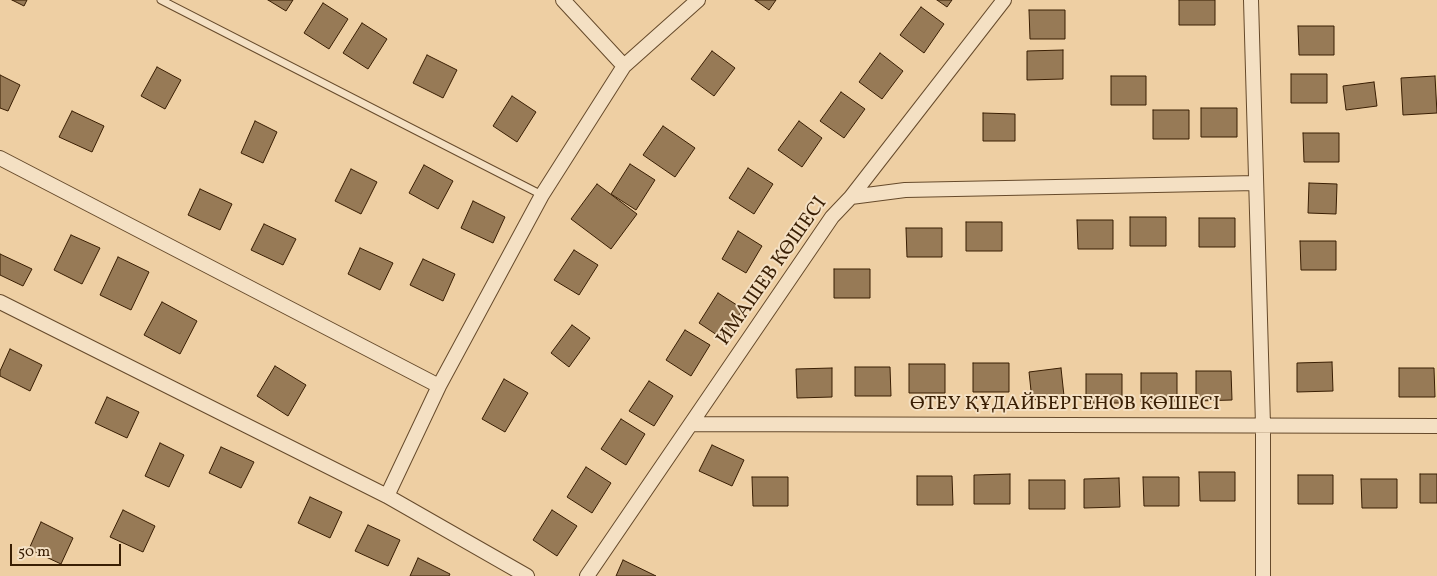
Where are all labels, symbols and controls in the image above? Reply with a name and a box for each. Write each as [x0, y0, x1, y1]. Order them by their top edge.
street label: ИМАШЕВ КӨШЕСІ [713, 193, 833, 351]
street label: ӨТЕУ ҚҰДАЙБЕРГЕНОВ КӨШЕСІ [910, 393, 1220, 417]
scale bar [12, 534, 124, 566]
text: 50 m [18, 542, 50, 563]

